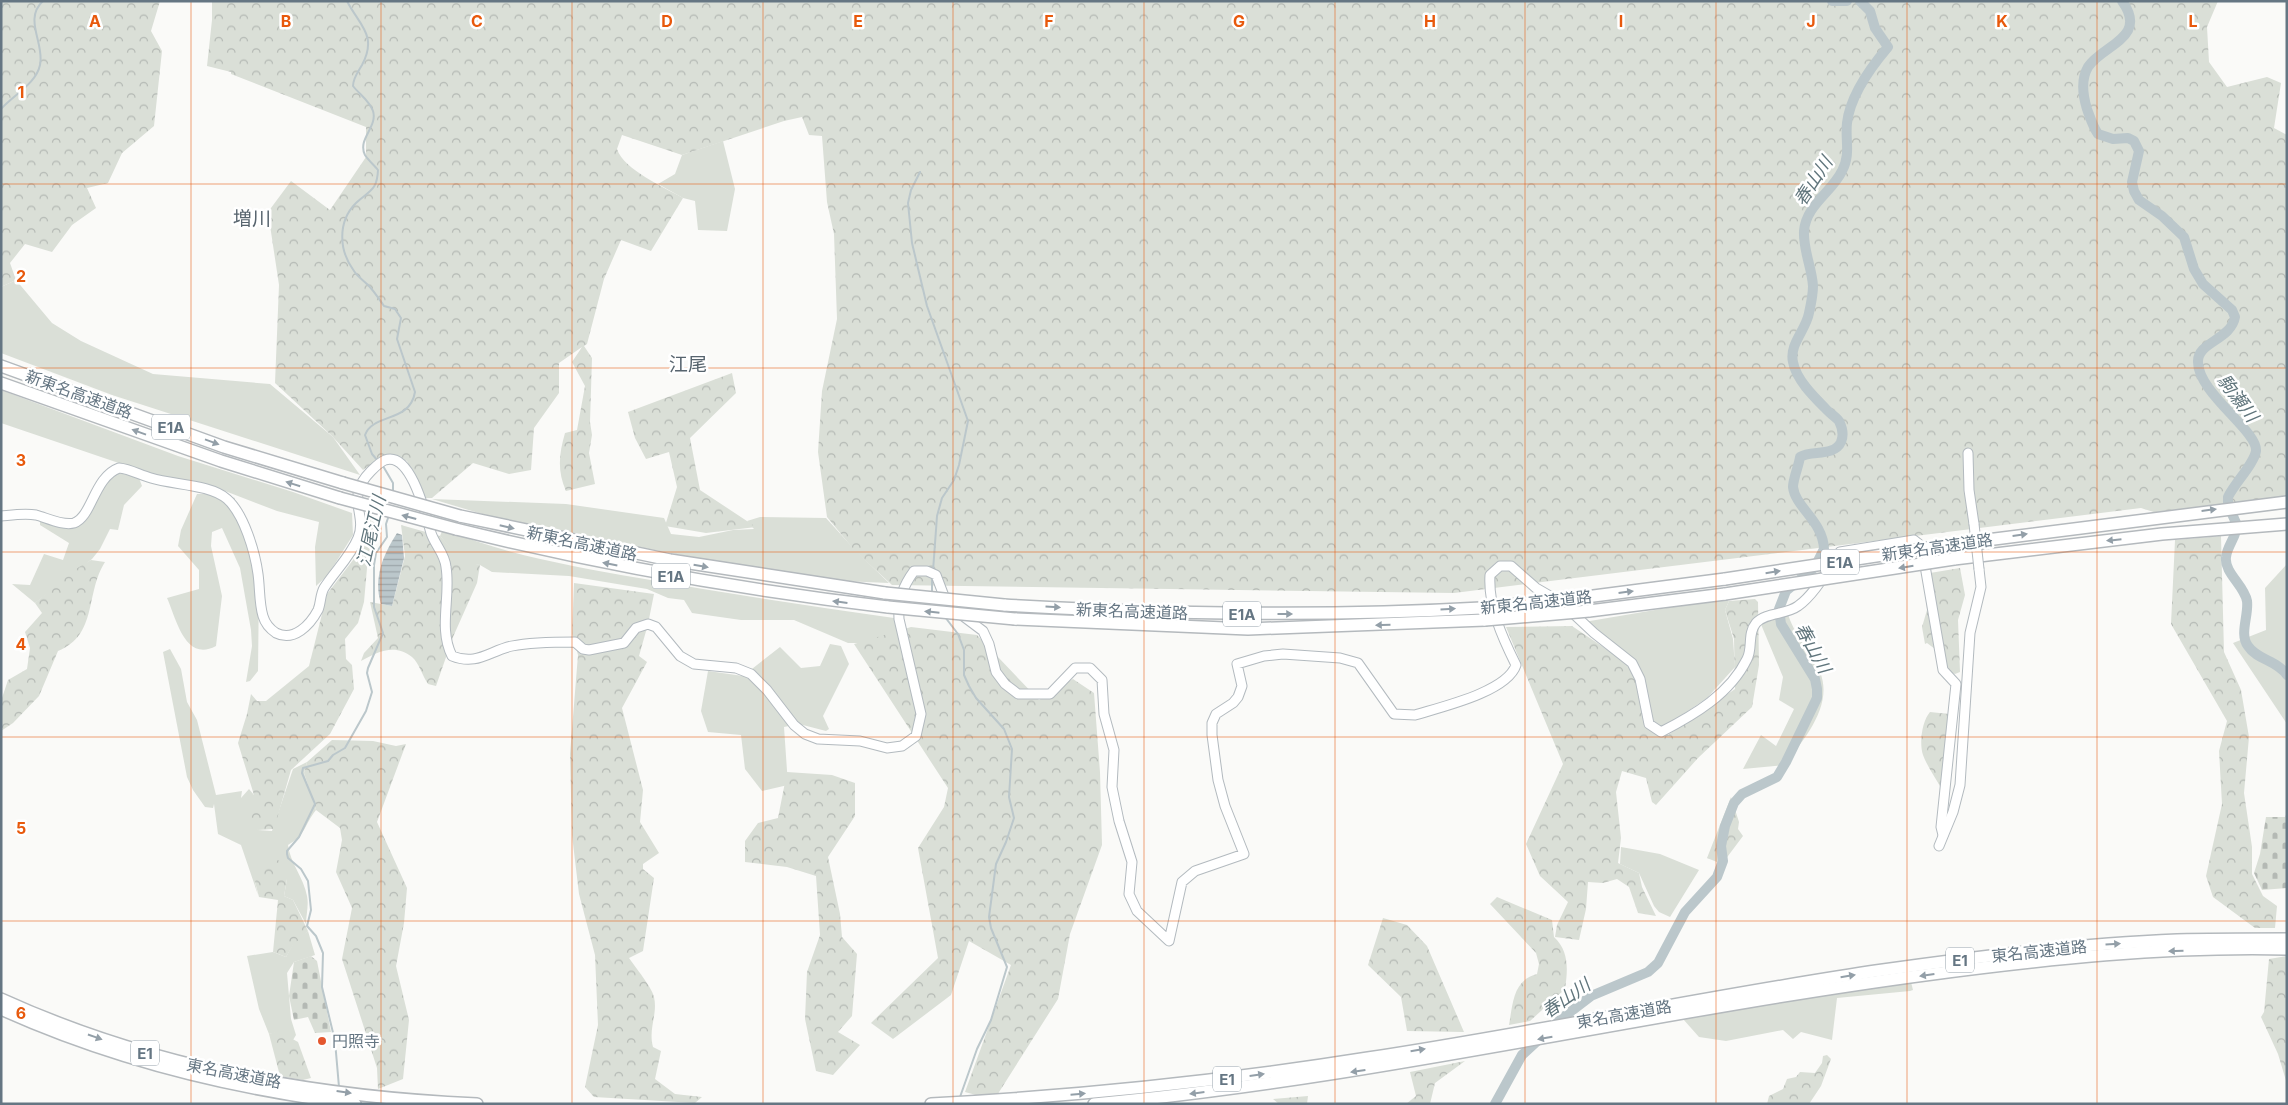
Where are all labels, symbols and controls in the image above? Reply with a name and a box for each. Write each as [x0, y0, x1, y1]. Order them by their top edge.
text: A [89, 11, 101, 31]
text: B [281, 11, 291, 31]
text: C [471, 11, 483, 31]
text: D [661, 11, 673, 31]
text: E [853, 11, 863, 31]
text: F [1044, 11, 1054, 31]
text: G [1233, 11, 1245, 31]
text: H [1424, 11, 1436, 31]
text: I [1619, 11, 1623, 31]
text: J [1806, 11, 1816, 31]
text: K [1996, 11, 2008, 31]
text: L [2188, 11, 2198, 31]
text: 1 [18, 82, 24, 102]
water label: 春山川 [1789, 151, 1838, 209]
district label: 増川 [233, 207, 271, 230]
text: 2 [16, 266, 26, 286]
district label: 江尾 [669, 353, 707, 376]
street label: 新東名高速道路 [23, 365, 135, 423]
water label: 駒瀬川 [2213, 370, 2264, 427]
road number: E1A [152, 414, 190, 440]
one-way arrow [131, 428, 146, 436]
one-way arrow [204, 439, 219, 446]
text: 3 [16, 450, 26, 470]
one-way arrow [285, 479, 300, 487]
water label: 江尾江川 [353, 492, 390, 568]
one-way arrow [2201, 506, 2217, 514]
one-way arrow [401, 513, 417, 521]
street label: 新東名高速道路 [525, 522, 639, 564]
one-way arrow [500, 523, 515, 531]
street label: 新東名高速道路 [1880, 529, 1994, 565]
one-way arrow [2013, 531, 2029, 539]
one-way arrow [2105, 536, 2121, 544]
road number: E1A [1821, 550, 1859, 574]
one-way arrow [603, 560, 618, 568]
one-way arrow [693, 562, 708, 570]
one-way arrow [1898, 563, 1914, 571]
road number: E1A [652, 564, 690, 588]
one-way arrow [1766, 567, 1782, 575]
street label: 新東名高速道路 [1479, 586, 1593, 618]
one-way arrow [1619, 588, 1635, 596]
one-way arrow [831, 597, 847, 605]
street label: 新東名高速道路 [1076, 599, 1188, 623]
road number: E1A [1223, 602, 1261, 626]
one-way arrow [1045, 604, 1061, 612]
one-way arrow [1440, 605, 1456, 613]
one-way arrow [923, 608, 939, 616]
one-way arrow [1278, 610, 1294, 618]
water label: 春山川 [1791, 619, 1836, 678]
one-way arrow [1375, 621, 1391, 629]
text: 4 [16, 634, 27, 654]
text: 5 [16, 818, 26, 838]
street label: 東名高速道路 [1990, 936, 2088, 966]
one-way arrow [2105, 940, 2121, 948]
one-way arrow [2167, 947, 2183, 955]
road number: E1 [1946, 948, 1974, 972]
one-way arrow [1840, 971, 1856, 979]
one-way arrow [1919, 971, 1935, 979]
water label: 春山川 [1538, 973, 1596, 1022]
street label: 東名高速道路 [1575, 996, 1673, 1032]
text: 6 [16, 1003, 26, 1023]
place label: 円照寺 [332, 1031, 380, 1051]
one-way arrow [88, 1033, 103, 1041]
marker: 円照寺 [316, 1035, 328, 1047]
one-way arrow [1537, 1035, 1553, 1043]
road number: E1 [131, 1040, 159, 1066]
one-way arrow [1410, 1046, 1426, 1054]
street label: 東名高速道路 [185, 1054, 283, 1092]
road number: E1 [1213, 1066, 1241, 1092]
one-way arrow [1349, 1067, 1365, 1075]
one-way arrow [1249, 1071, 1265, 1079]
one-way arrow [336, 1088, 352, 1096]
one-way arrow [1188, 1089, 1204, 1097]
one-way arrow [1070, 1090, 1086, 1098]

